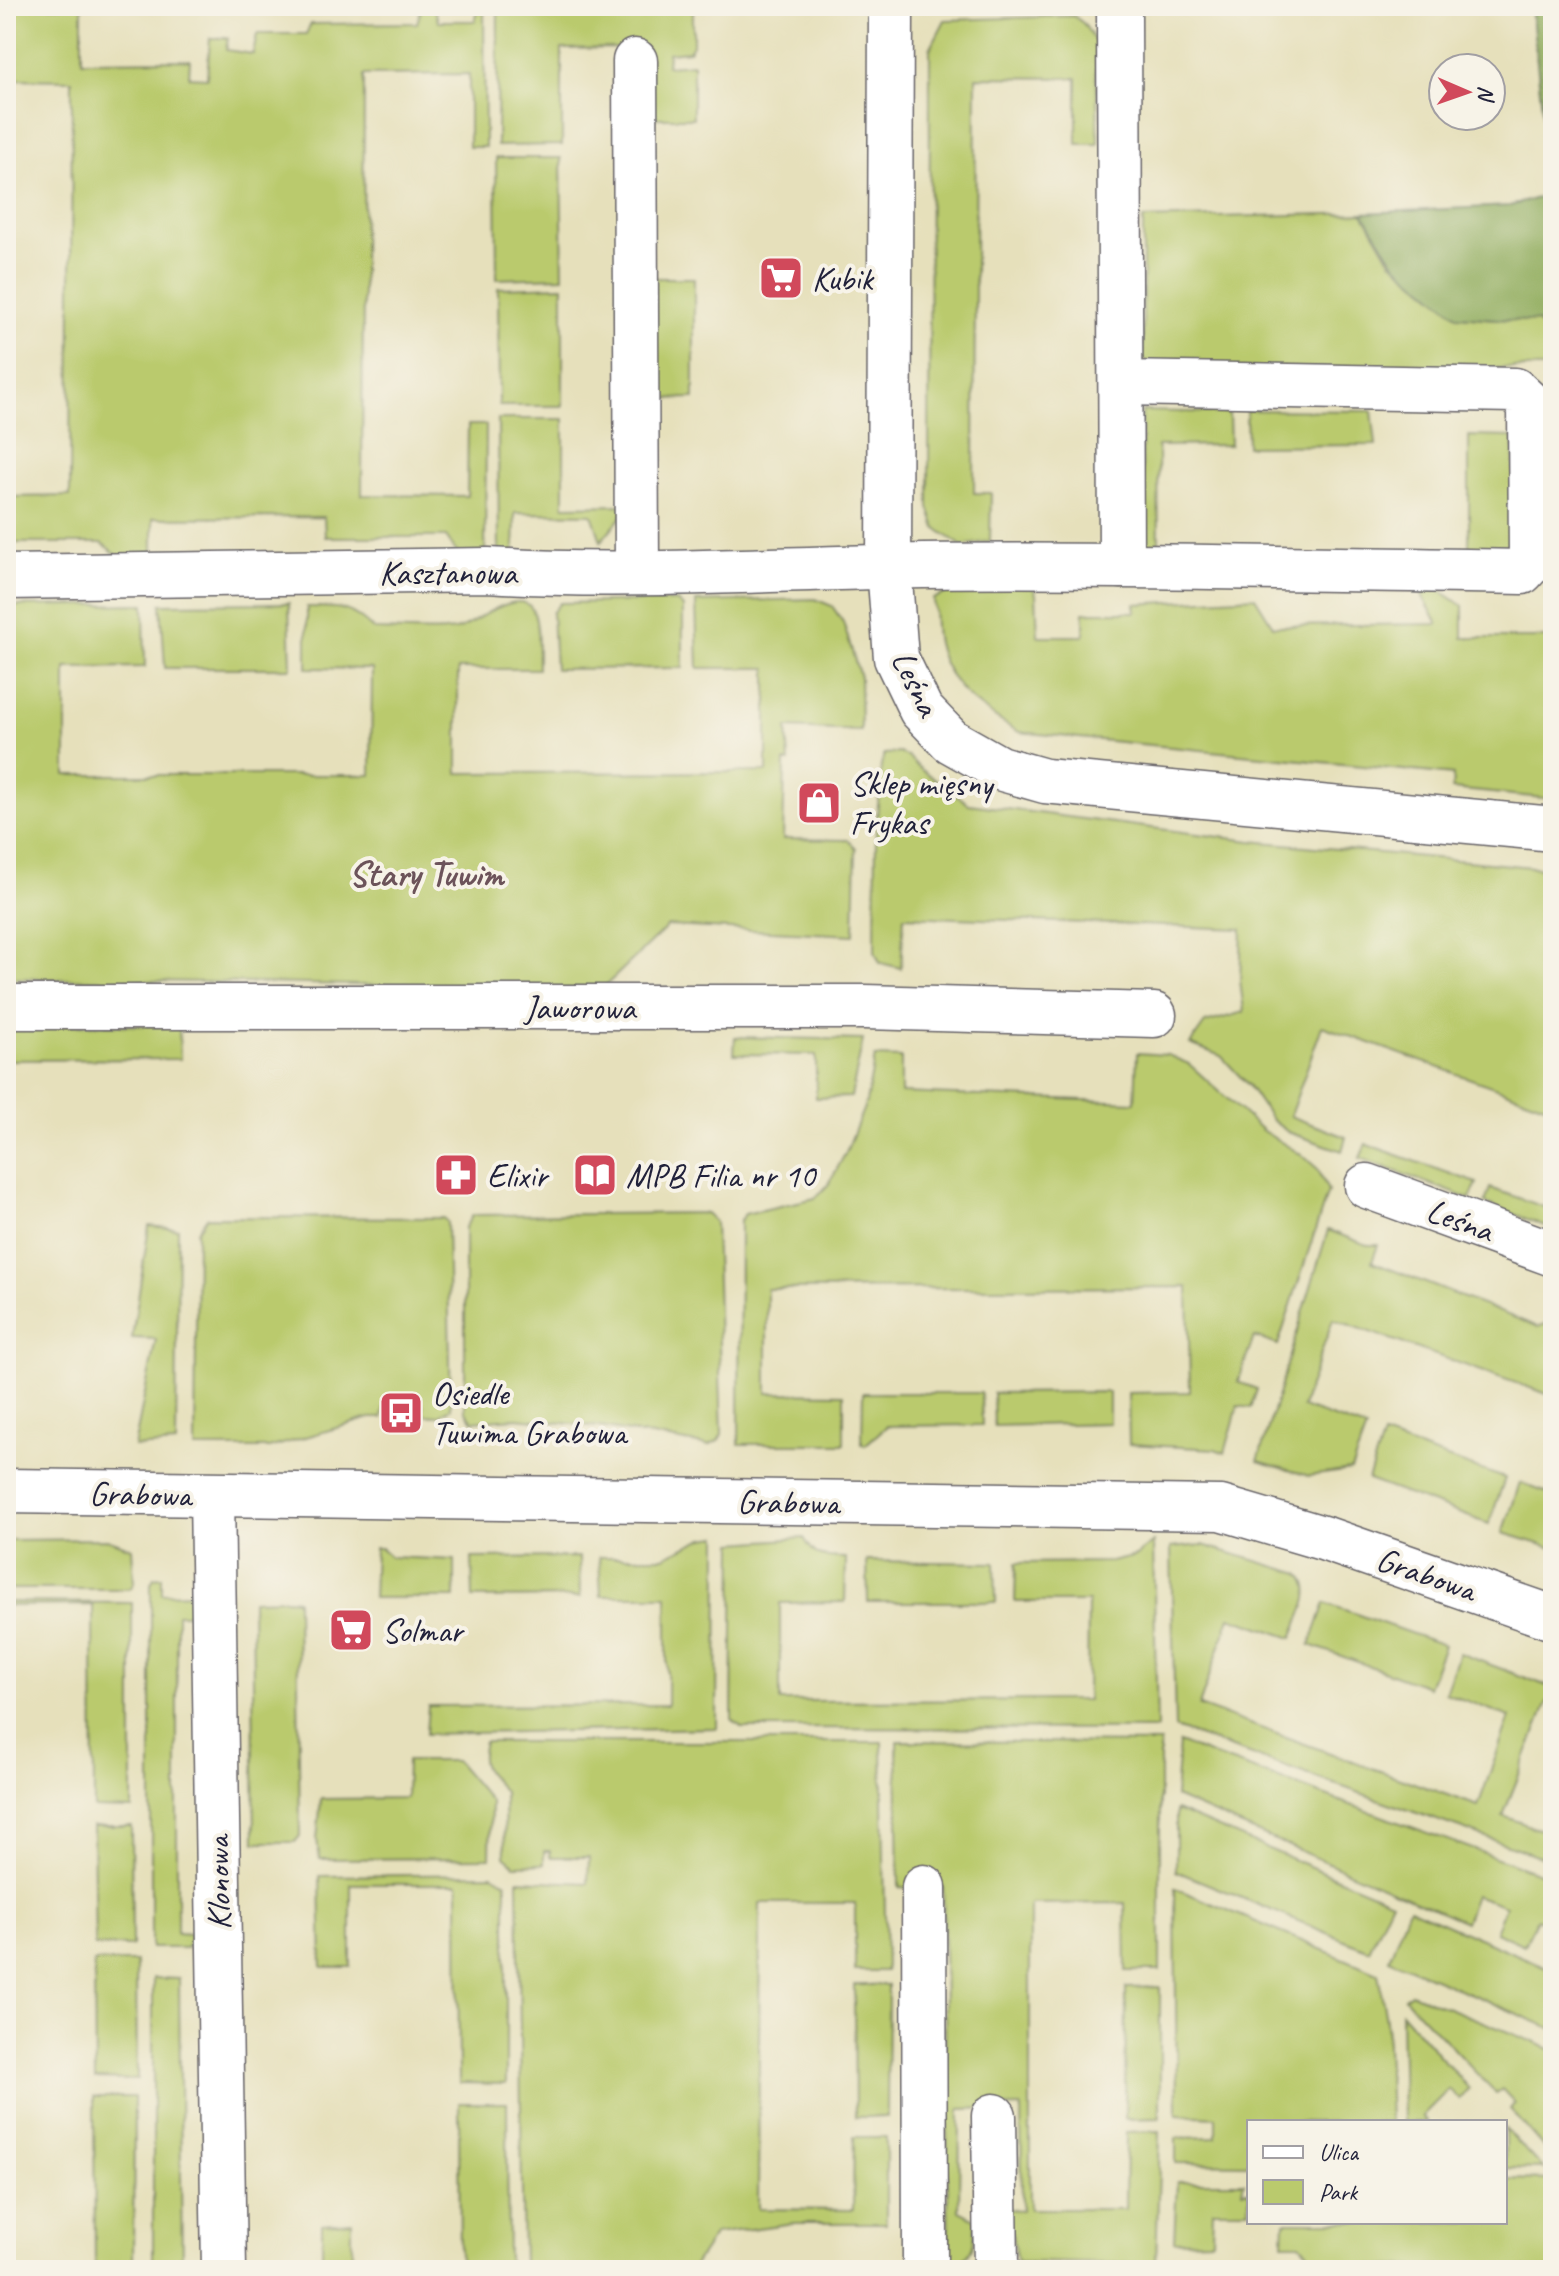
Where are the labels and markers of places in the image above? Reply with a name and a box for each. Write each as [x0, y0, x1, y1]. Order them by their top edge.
supermarket icon: Kubik [757, 254, 805, 302]
place label: Kubik [812, 257, 875, 300]
place label: Sklep mięsny Frykas [850, 762, 995, 844]
shop icon: Sklep mięsny Frykas [795, 779, 843, 827]
pharmacy icon: Elixir [432, 1151, 480, 1199]
library icon: MPB Filia nr 10 [571, 1151, 619, 1199]
place label: Elixir [487, 1154, 550, 1197]
place label: MPB Filia nr 10 [626, 1154, 818, 1197]
place label: Osiedle Tuwima Grabowa [432, 1372, 629, 1454]
bus stop icon: Osiedle Tuwima Grabowa [377, 1389, 425, 1437]
supermarket icon: Solmar [327, 1606, 375, 1654]
place label: Solmar [382, 1609, 465, 1652]

